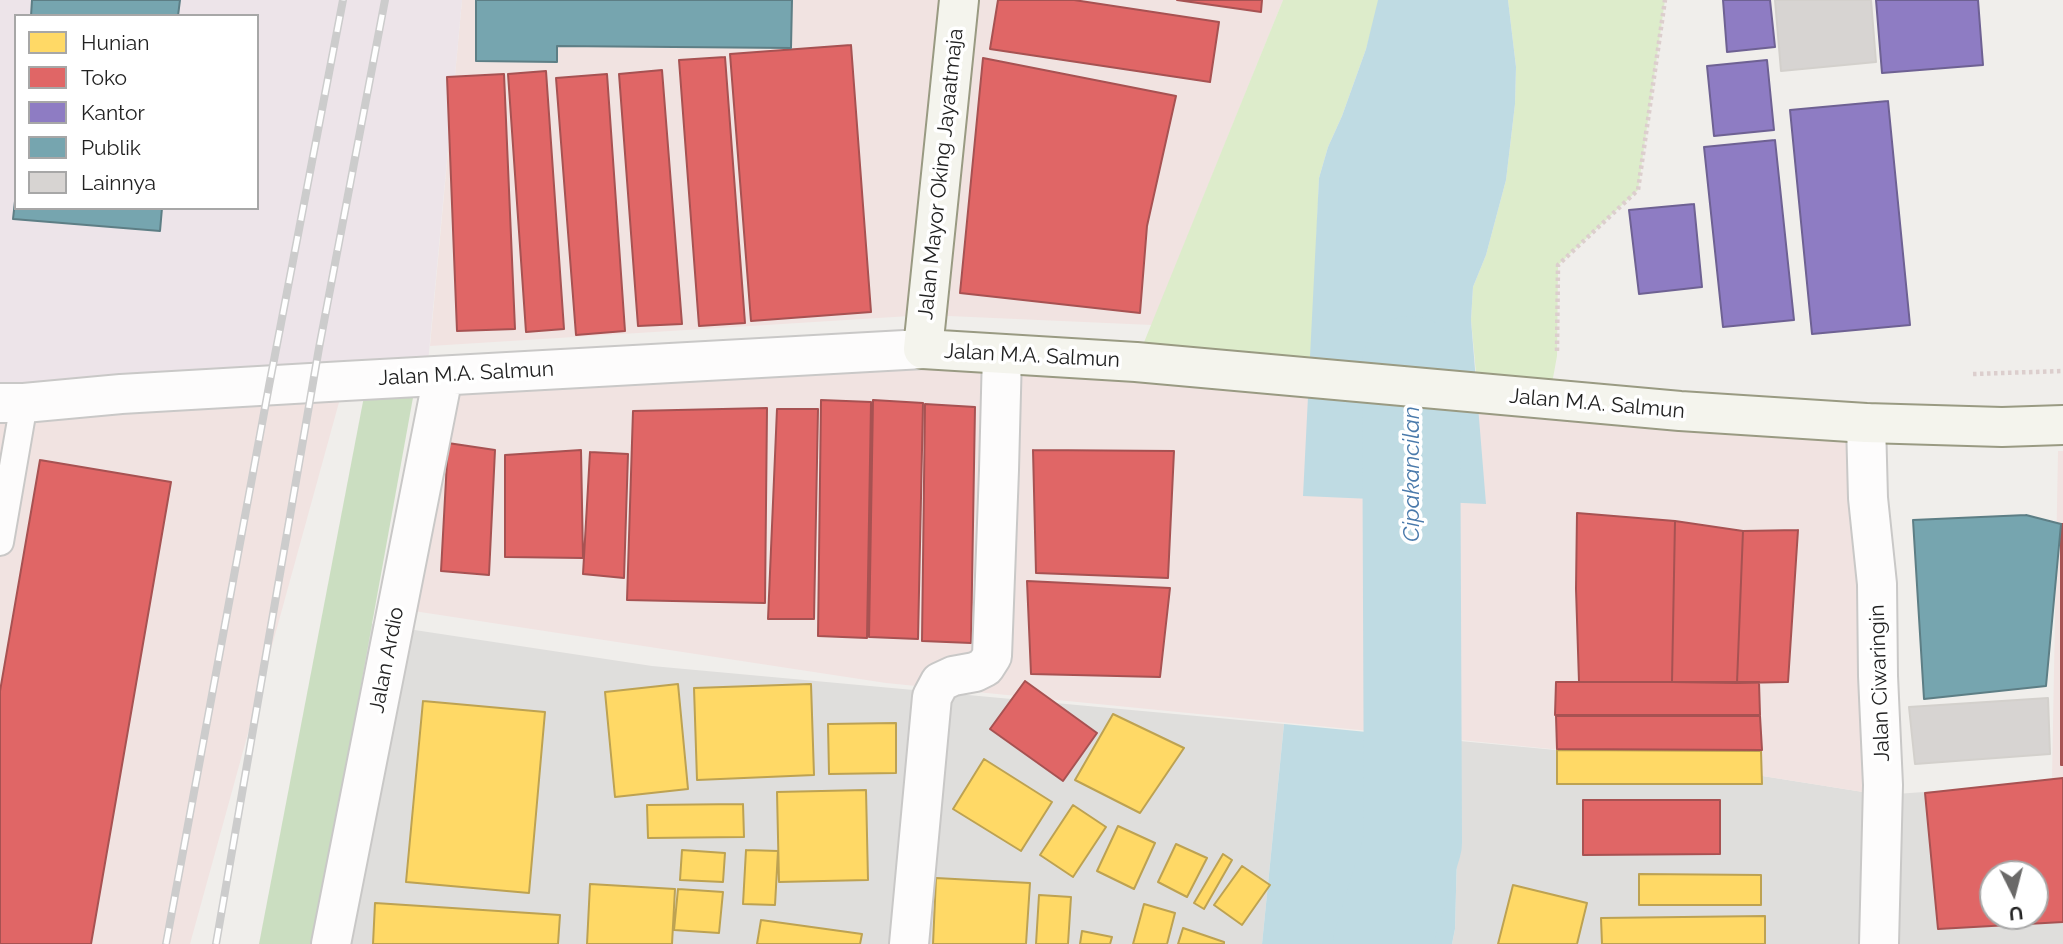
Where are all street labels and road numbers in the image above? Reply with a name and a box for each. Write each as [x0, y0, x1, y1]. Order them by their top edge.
street label: Jalan Mayor Oking Jayaatmaja [913, 27, 969, 321]
street label: Jalan M.A. Salmun [943, 339, 1121, 373]
street label: Jalan M.A. Salmun [377, 357, 555, 391]
street label: Jalan M.A. Salmun [1508, 384, 1686, 424]
street label: Jalan Ciwaringin [1865, 604, 1895, 762]
street label: Jalan Ardio [364, 605, 410, 715]

